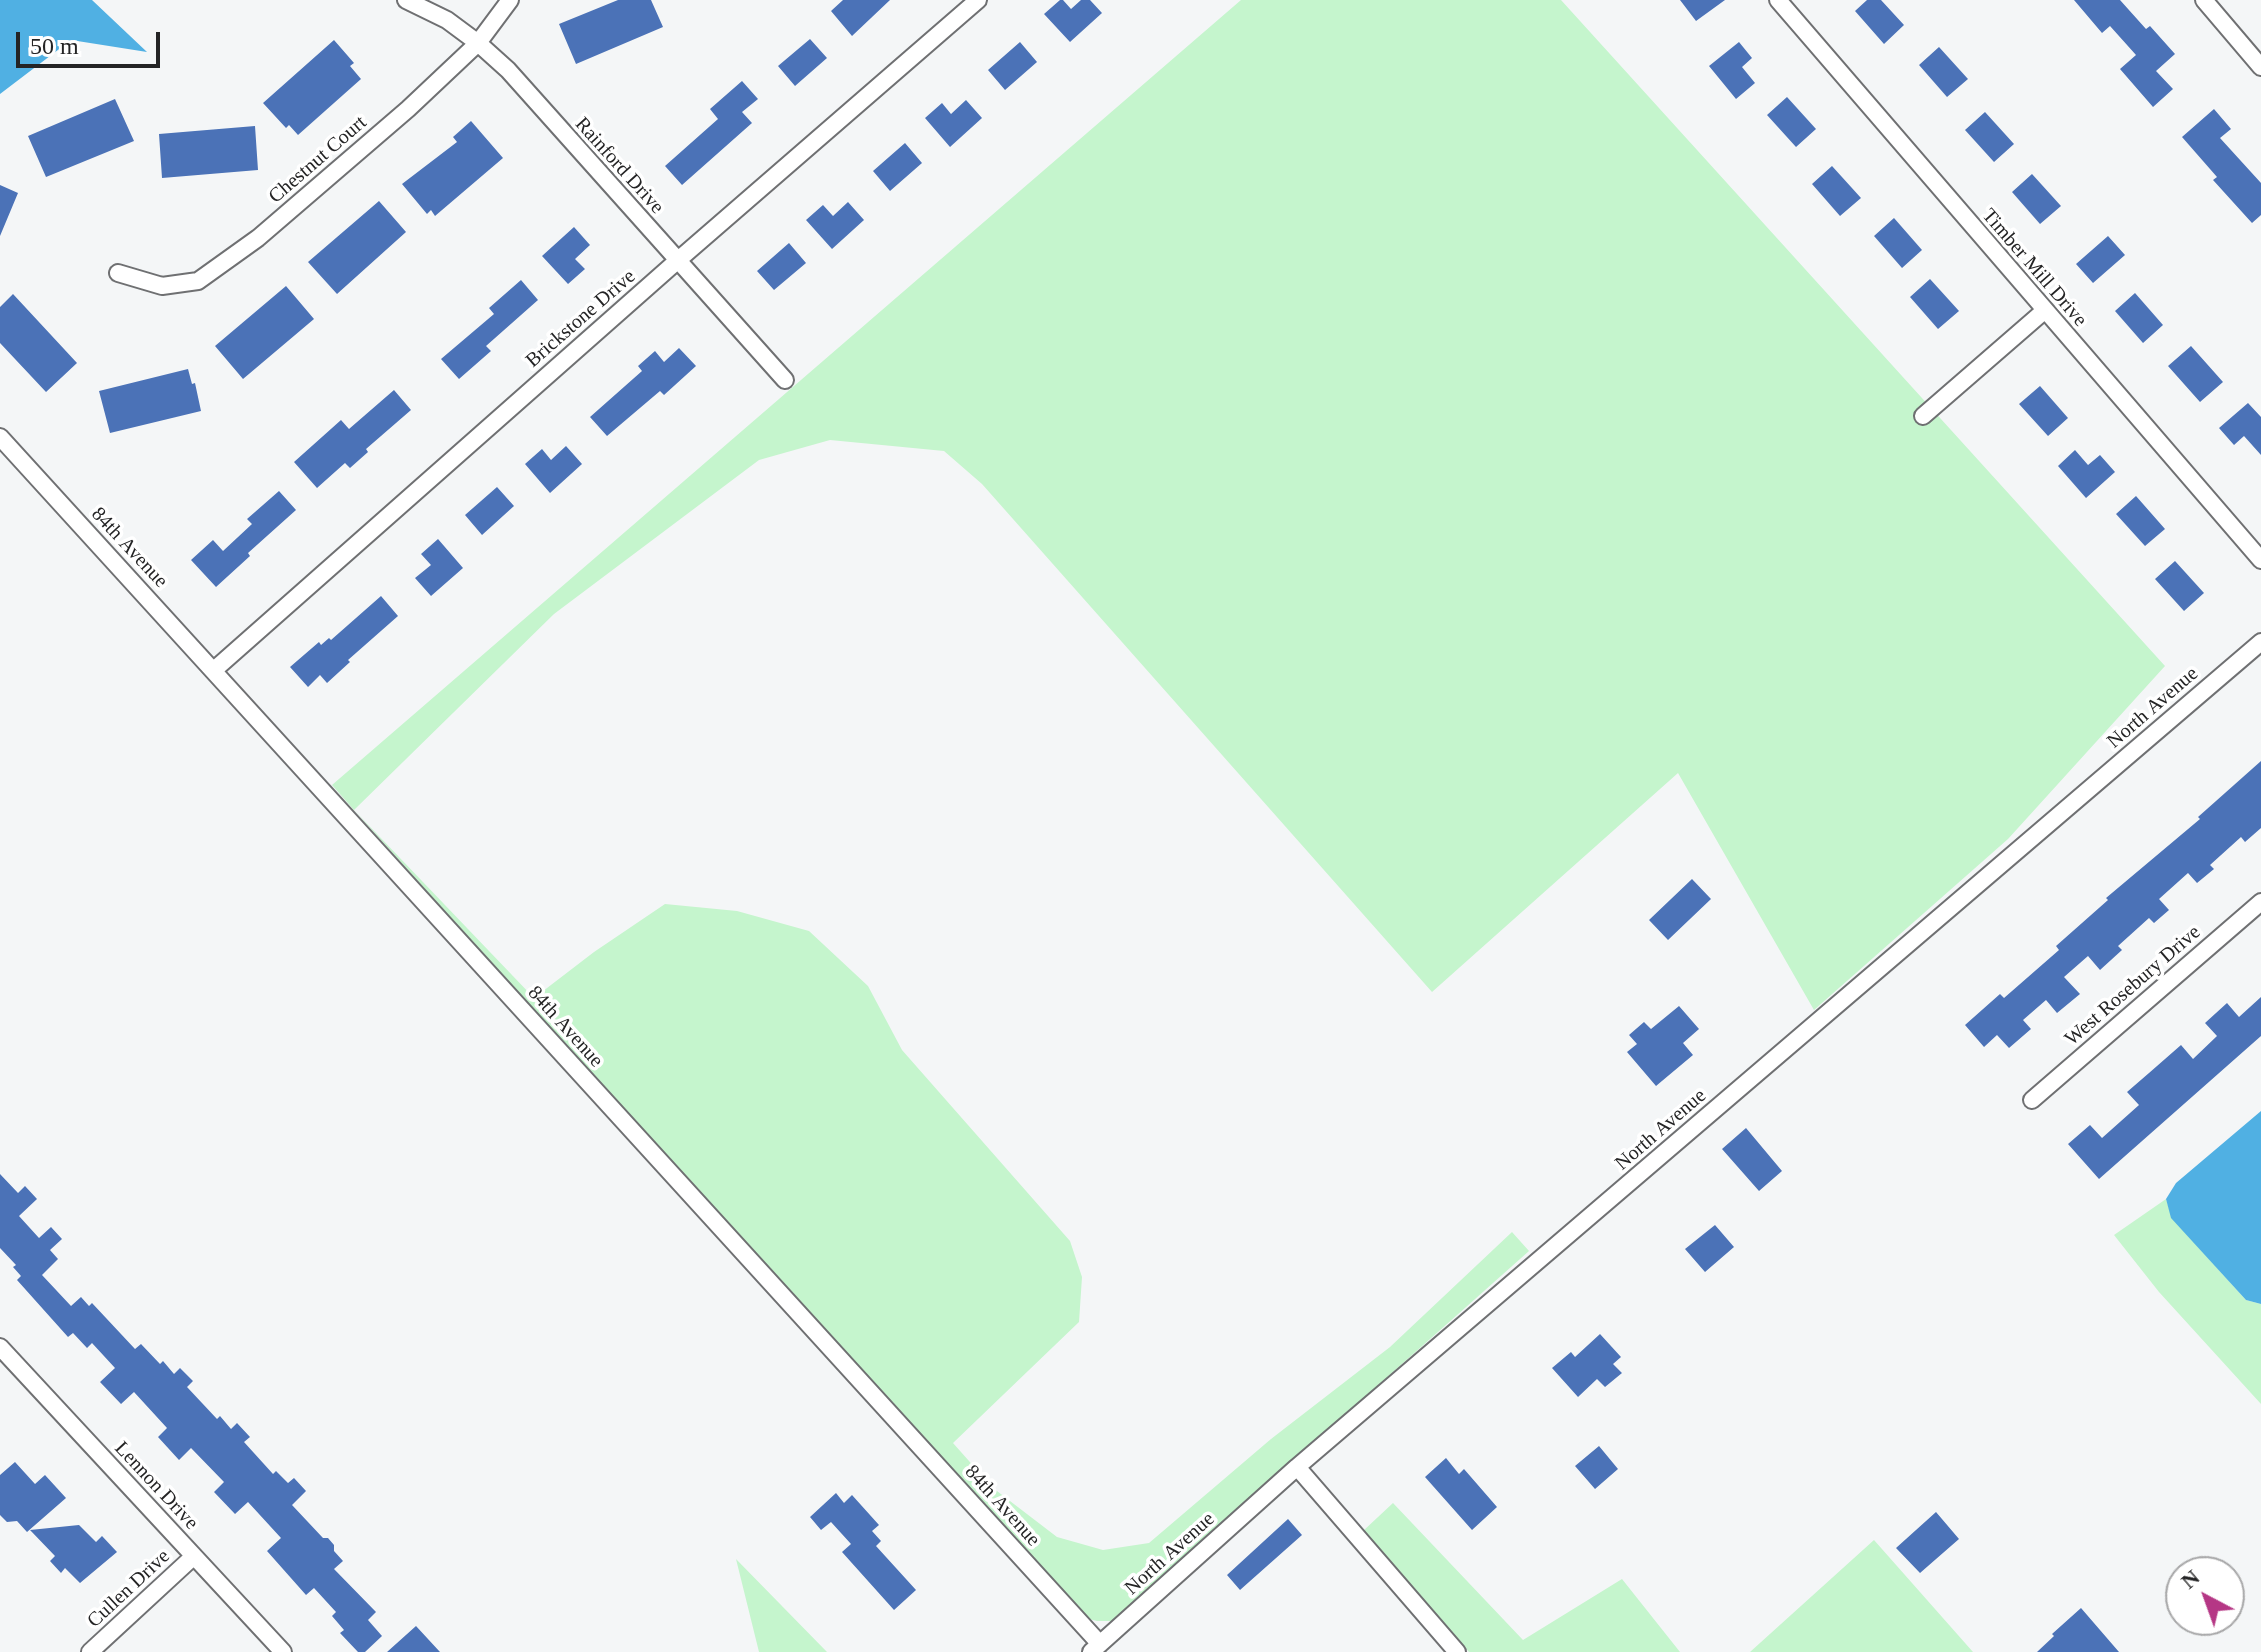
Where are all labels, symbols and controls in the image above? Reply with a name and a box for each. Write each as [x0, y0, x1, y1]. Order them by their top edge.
scale bar [20, 16, 164, 66]
text: 50 m [30, 33, 79, 59]
street label: Chestnut Court [264, 111, 372, 209]
street label: Rainford Drive [569, 113, 669, 219]
street label: Timber Mill Drive [1976, 204, 2092, 332]
street label: Brickstone Drive [521, 265, 641, 373]
street label: 84th Avenue [86, 503, 172, 593]
street label: North Avenue [2103, 662, 2203, 754]
street label: West Rosebury Drive [2060, 921, 2206, 1051]
street label: 84th Avenue [522, 981, 608, 1073]
street label: North Avenue [1611, 1084, 1711, 1176]
street label: Lennon Drive [109, 1437, 203, 1535]
street label: 84th Avenue [959, 1460, 1045, 1552]
street label: North Avenue [1120, 1507, 1220, 1601]
street label: Cullen Drive [83, 1545, 175, 1633]
north arrow [2165, 1556, 2245, 1636]
text: N [2176, 1564, 2204, 1594]

